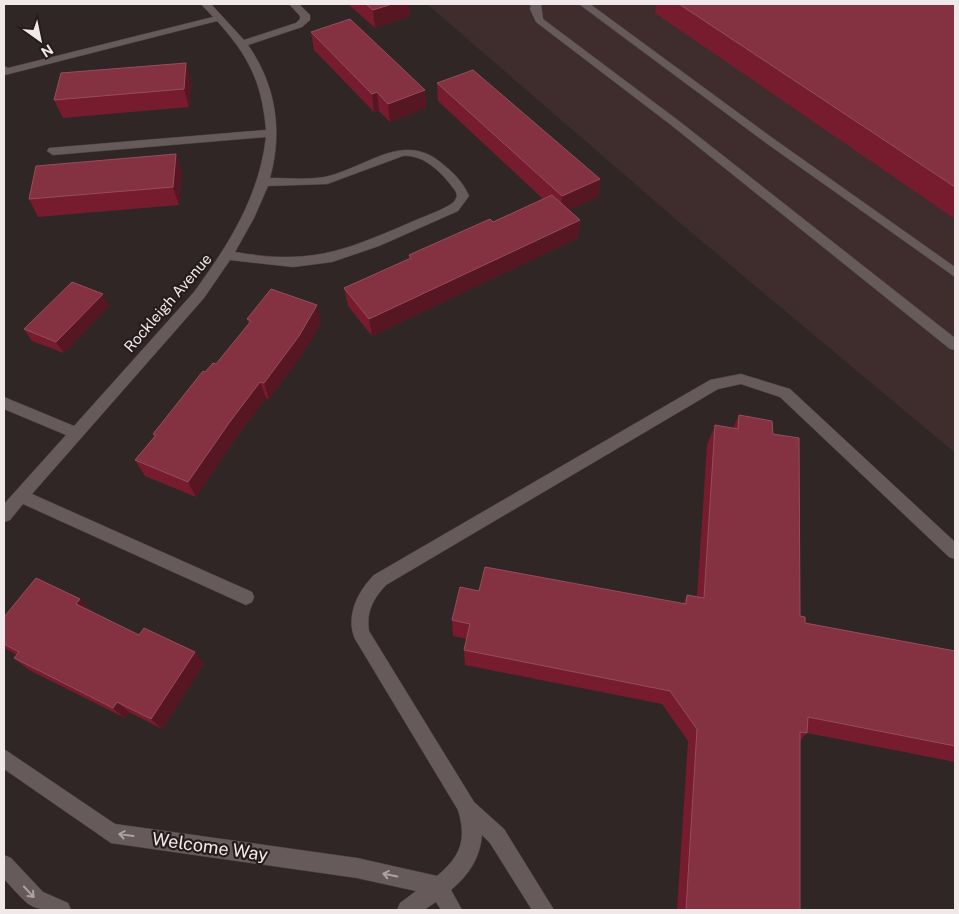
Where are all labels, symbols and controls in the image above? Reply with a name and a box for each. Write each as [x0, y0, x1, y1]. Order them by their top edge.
north arrow [15, 15, 65, 65]
text: N [38, 41, 56, 61]
street label: Rockleigh Avenue [120, 250, 215, 355]
street label: Welcome Way [151, 828, 270, 865]
one-way arrow [118, 830, 134, 840]
one-way arrow [383, 870, 399, 880]
one-way arrow [23, 886, 35, 899]

